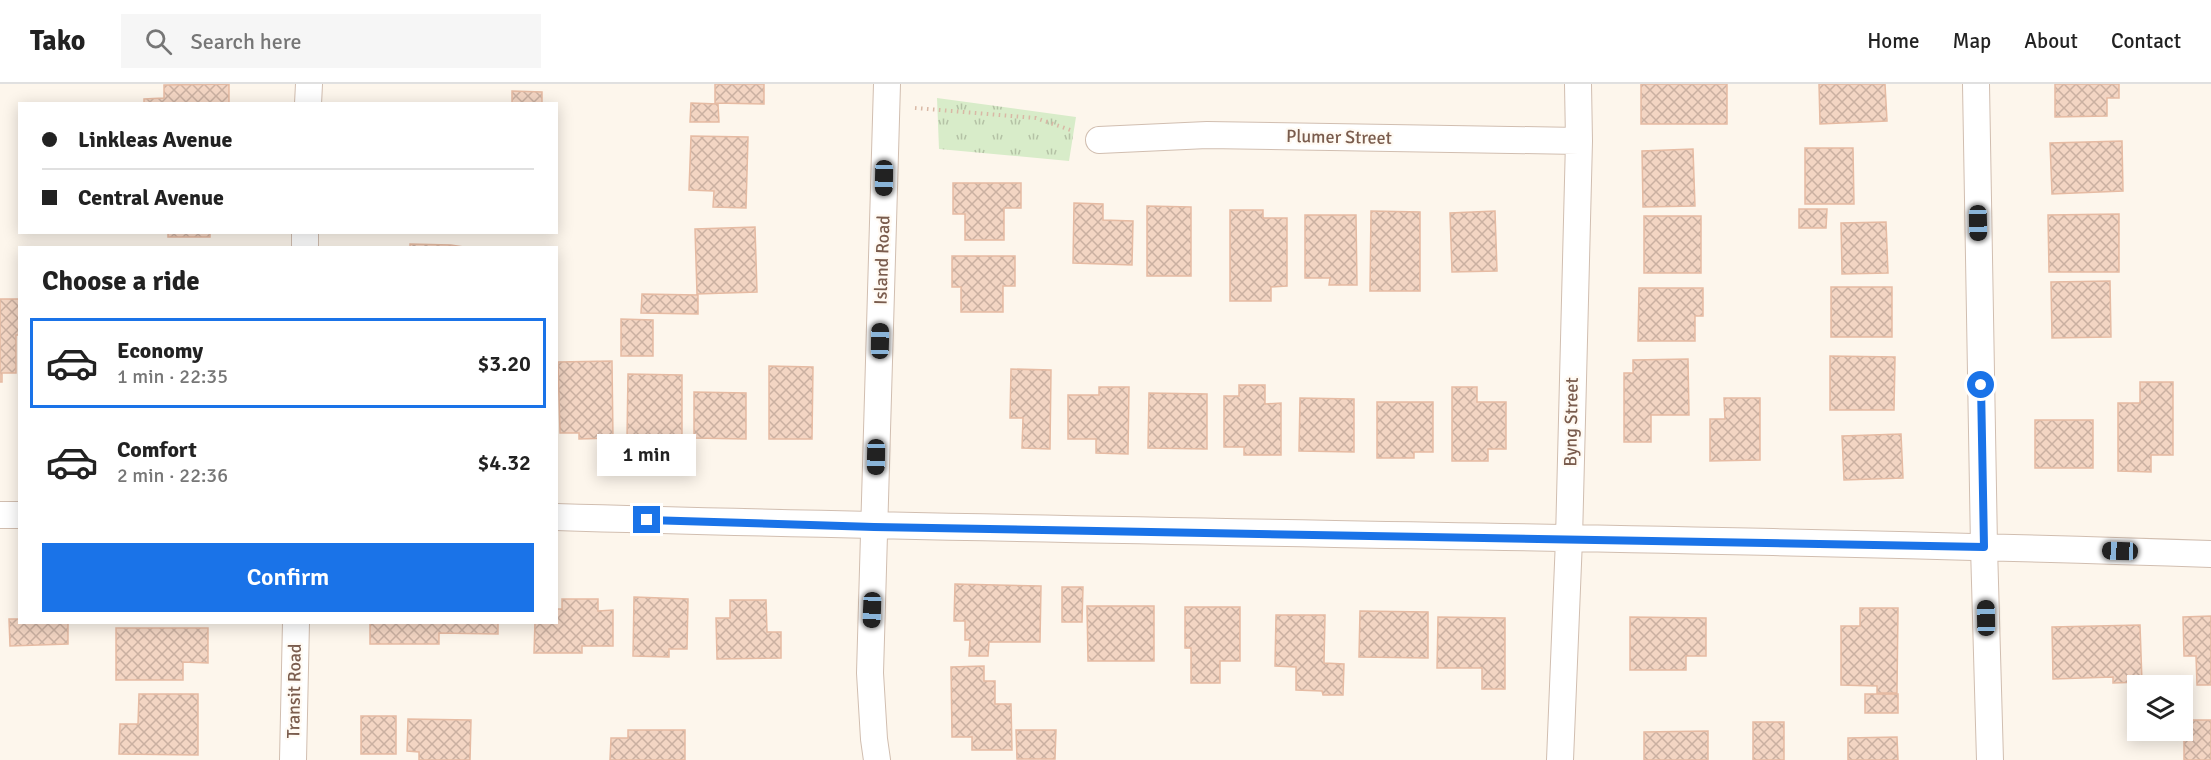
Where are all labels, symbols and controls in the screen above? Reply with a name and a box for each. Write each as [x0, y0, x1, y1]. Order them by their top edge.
search box [121, 14, 541, 68]
text: Tako [30, 24, 85, 58]
icon: search [142, 25, 175, 58]
text: Search here [190, 28, 301, 55]
text: Home [1867, 28, 1920, 54]
text: Map [1953, 28, 1991, 54]
text: About [2024, 28, 2078, 54]
text: Contact [2111, 28, 2181, 54]
street label: Plumer Street [1286, 125, 1392, 149]
text: Linkleas Avenue [78, 126, 232, 153]
car [875, 160, 893, 196]
text: Central Avenue [78, 184, 224, 211]
car [1969, 205, 1987, 241]
street label: Island Road [869, 215, 895, 305]
text: Choose a ride [42, 265, 200, 298]
car [871, 323, 889, 359]
icon: car [45, 336, 99, 390]
text: Economy [117, 337, 203, 364]
text: $3.20 [477, 350, 531, 377]
text: 1 min · 22:35 [117, 364, 228, 389]
route start [1967, 371, 1994, 398]
street label: Byng Street [1559, 377, 1583, 467]
callout: 1 min [598, 433, 696, 475]
icon: car [45, 435, 99, 489]
text: Comfort [117, 436, 197, 463]
car [867, 439, 885, 475]
text: 1 min [623, 442, 670, 467]
text: $4.32 [477, 449, 531, 476]
text: 2 min · 22:36 [117, 463, 228, 488]
route end [633, 506, 660, 533]
car [2102, 541, 2138, 561]
button: Confirm [42, 543, 534, 612]
car [862, 592, 882, 628]
car [1977, 600, 1995, 636]
street label: Transit Road [282, 643, 306, 739]
map controls [2127, 675, 2193, 741]
button: layers [2127, 675, 2193, 741]

